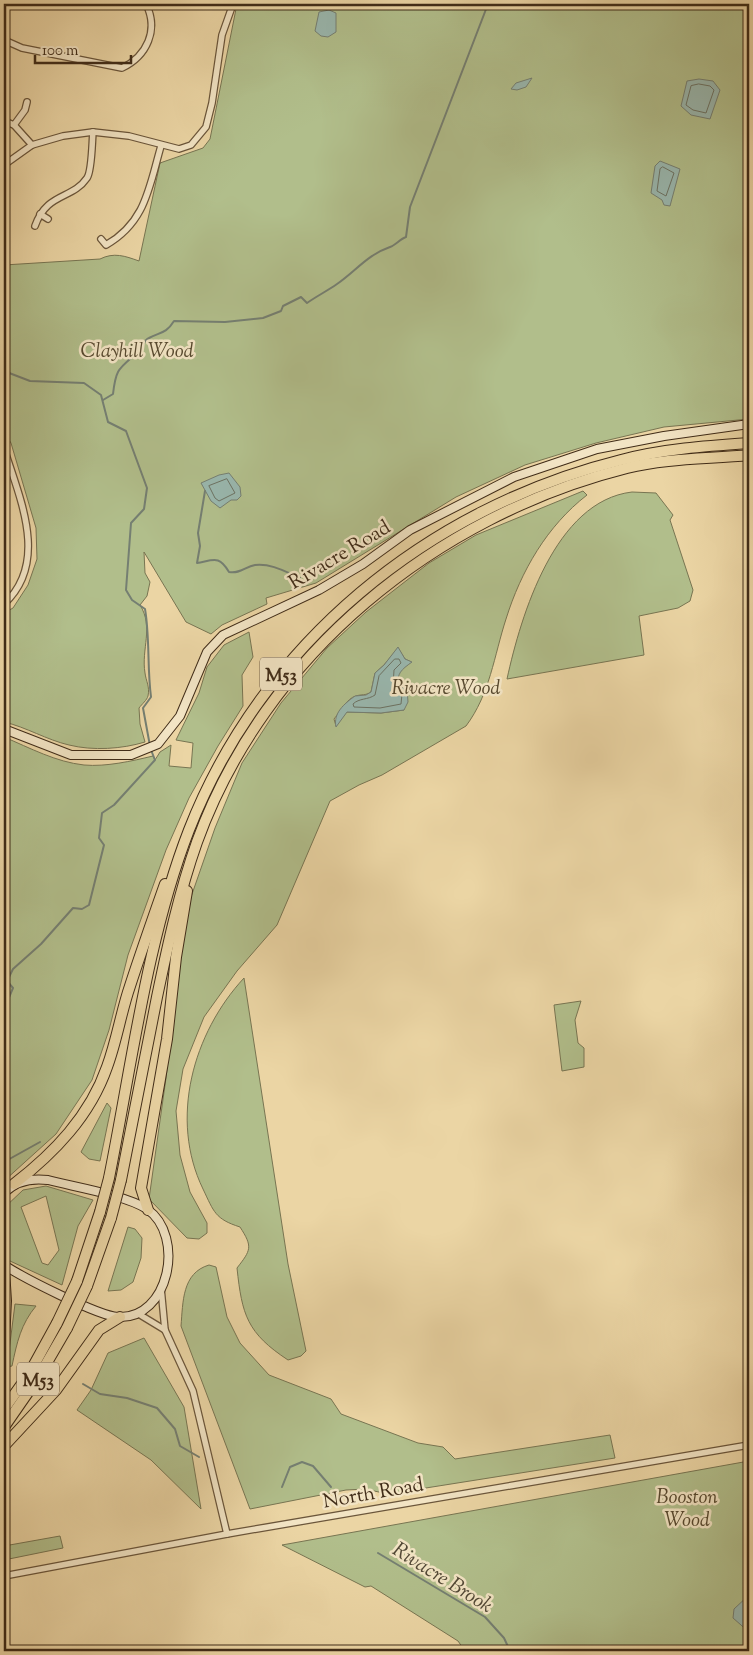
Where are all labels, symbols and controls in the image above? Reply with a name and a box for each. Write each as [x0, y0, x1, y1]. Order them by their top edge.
scale bar [35, 32, 131, 64]
text: 100 m [42, 41, 79, 62]
park label: Clayhill Wood [80, 338, 194, 367]
street label: Rivacre Road [284, 514, 397, 598]
road number: M53 [260, 658, 302, 691]
park label: Rivacre Wood [392, 675, 501, 704]
road number: M53 [17, 1362, 59, 1396]
street label: North Road [321, 1471, 426, 1518]
park label: Booston Wood [656, 1484, 718, 1536]
water label: Rivacre Brook [386, 1536, 498, 1622]

